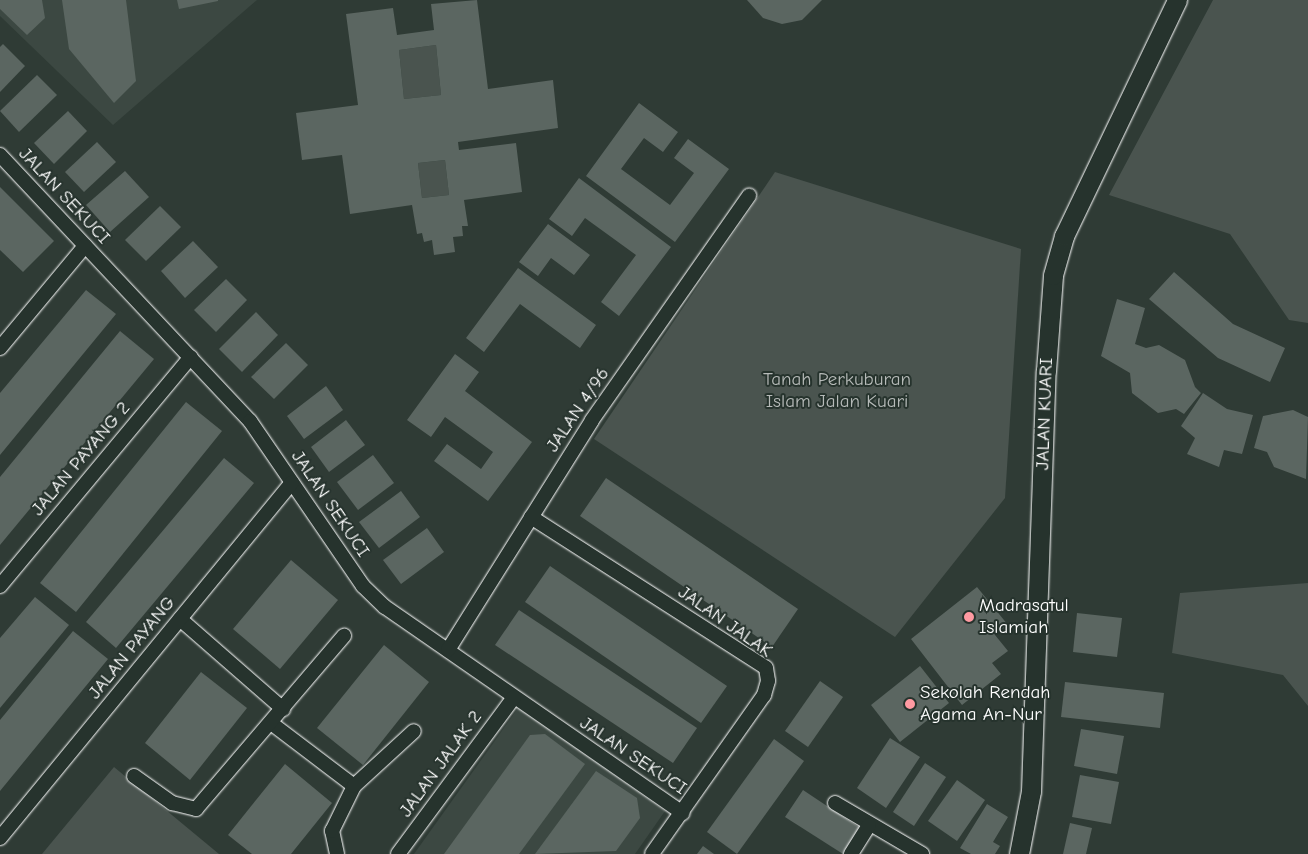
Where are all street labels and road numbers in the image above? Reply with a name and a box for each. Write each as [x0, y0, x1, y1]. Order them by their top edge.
street label: JALAN SEKUCI [13, 143, 115, 249]
street label: JALAN KUARI [1032, 357, 1058, 471]
street label: JALAN 4/96 [541, 363, 615, 457]
street label: JALAN PAYANG 2 [27, 397, 135, 521]
street label: JALAN SEKUCI [286, 446, 374, 562]
street label: JALAN JALAK [673, 581, 777, 663]
street label: JALAN PAYANG [84, 592, 180, 704]
street label: JALAN JALAK 2 [395, 706, 487, 822]
street label: JALAN SEKUCI [575, 712, 691, 800]

